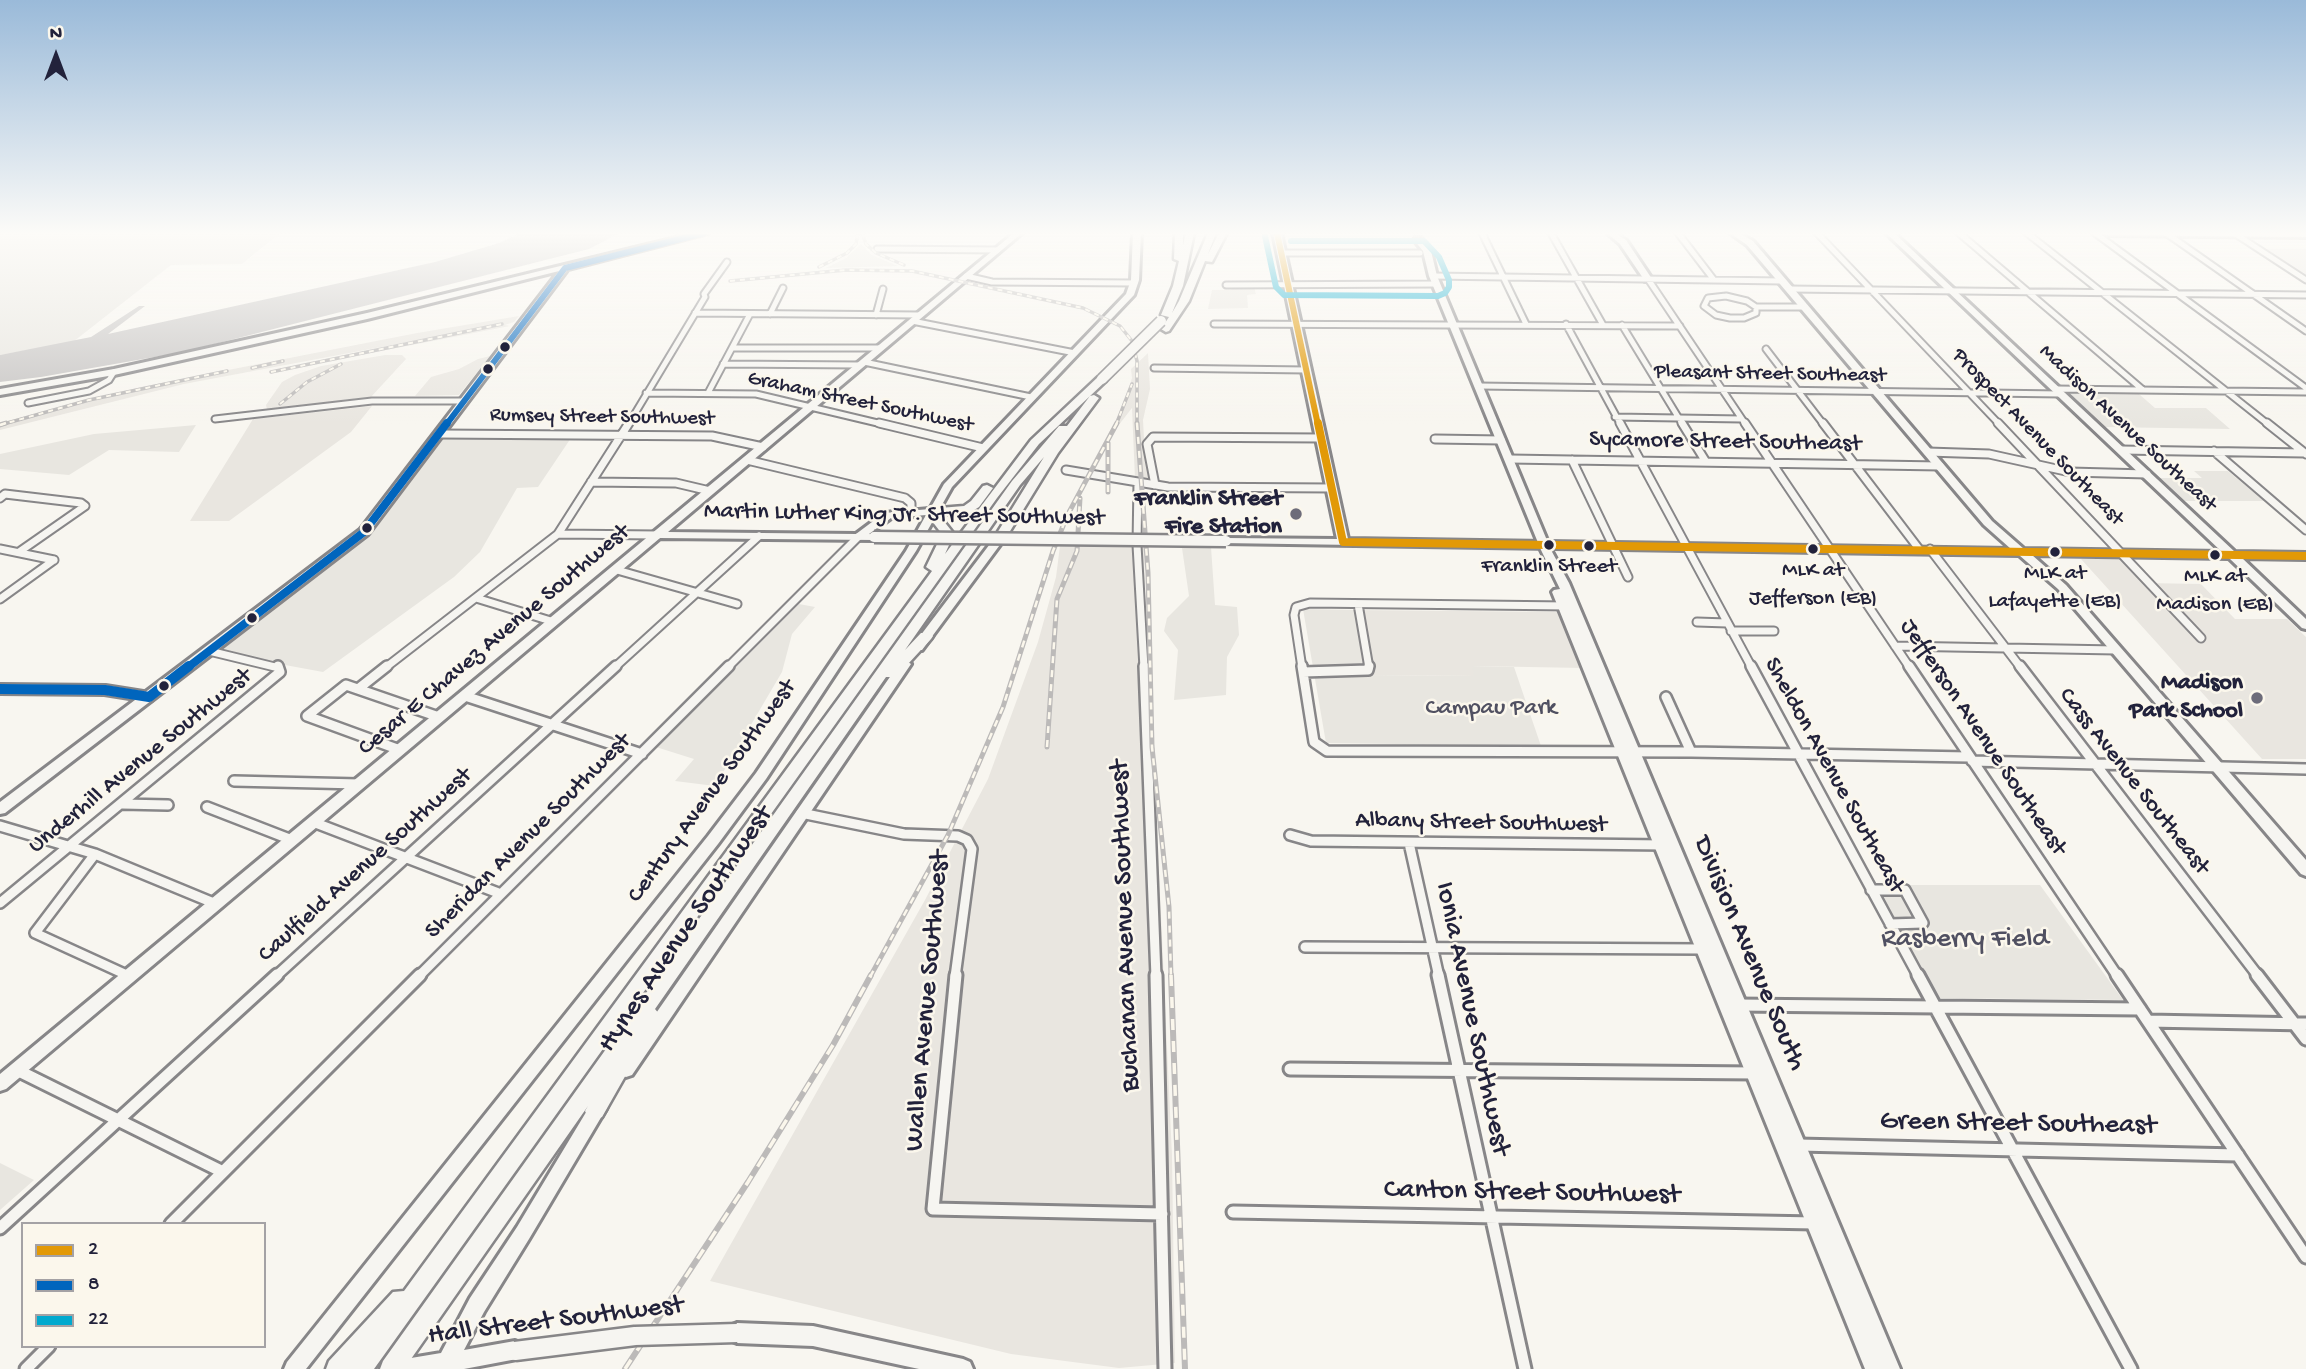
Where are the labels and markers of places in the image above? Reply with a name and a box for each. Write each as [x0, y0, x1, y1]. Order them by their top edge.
unlabelled marker [498, 340, 512, 354]
unlabelled marker [481, 362, 495, 376]
place label: Franklin Street Fire Station [1134, 486, 1282, 542]
marker: Franklin Street Fire Station [1288, 506, 1304, 522]
unlabelled marker [360, 521, 374, 535]
marker: Franklin Street [1542, 538, 1556, 552]
unlabelled marker [1582, 539, 1596, 553]
marker: MLK at Jefferson (EB) [1806, 542, 1820, 556]
marker: MLK at Lafayette (EB) [2048, 545, 2062, 559]
marker: MLK at Madison (EB) [2208, 548, 2222, 562]
place label: Franklin Street [1481, 555, 1617, 581]
place label: MLK at Jefferson (EB) [1749, 559, 1877, 610]
place label: MLK at Lafayette (EB) [1988, 562, 2122, 614]
place label: MLK at Madison (EB) [2156, 565, 2274, 616]
unlabelled marker [245, 611, 259, 625]
place label: Madison Park School [2129, 670, 2243, 726]
unlabelled marker [157, 679, 171, 693]
marker: Madison Park School [2249, 690, 2265, 706]

